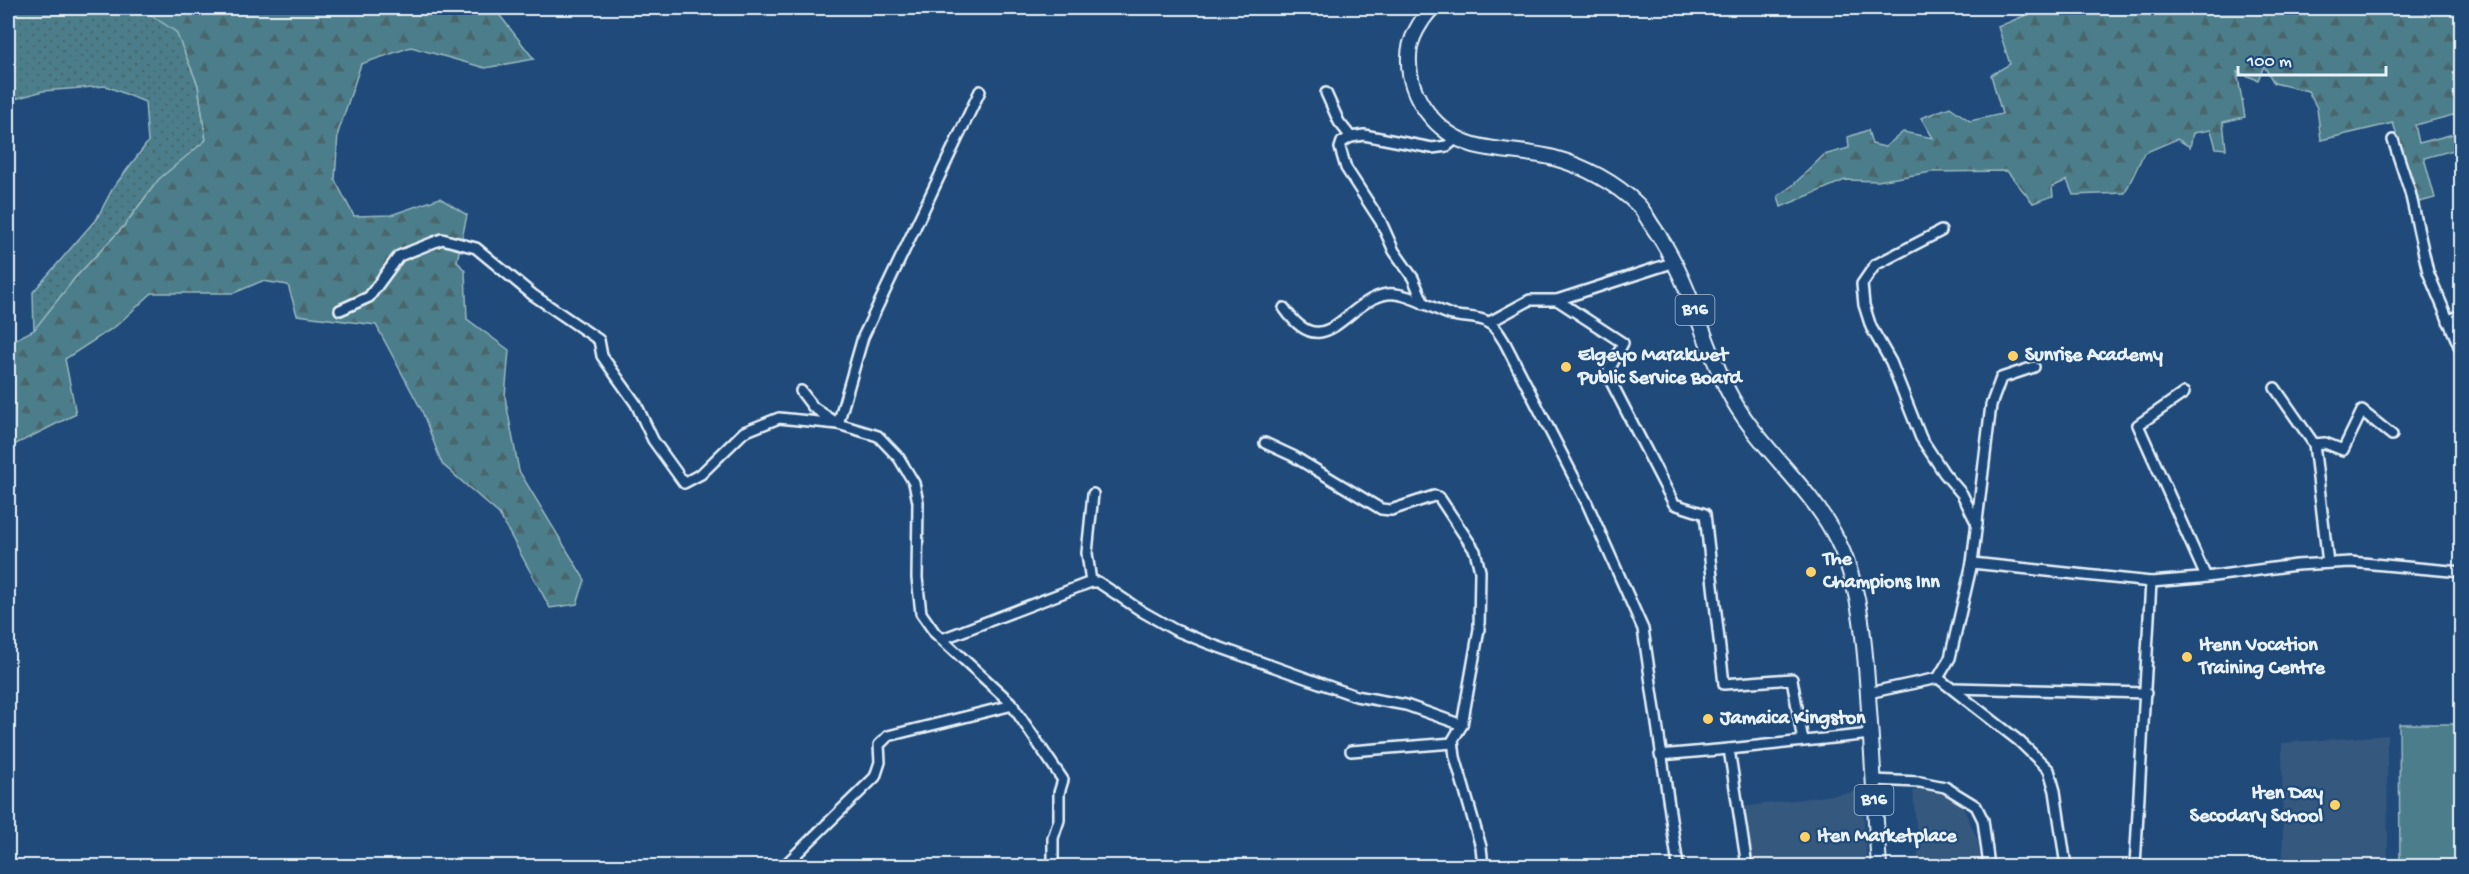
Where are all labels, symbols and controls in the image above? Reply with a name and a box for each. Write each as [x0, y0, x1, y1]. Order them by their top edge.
scale bar [2238, 39, 2386, 77]
text: 100 m [2246, 52, 2292, 73]
road number: B16 [1676, 295, 1714, 325]
place label: Elgeyo Marakwet Public Service Board [1577, 345, 1744, 391]
place label: Sunrise Academy [2025, 345, 2163, 368]
marker: Sunrise Academy [2006, 349, 2020, 363]
marker: Elgeyo Marakwet Public Service Board [1559, 360, 1573, 374]
place label: The Champions Inn [1821, 549, 1940, 595]
marker: The Champions Inn [1804, 565, 1818, 579]
place label: Itenn Vocation Training Centre [2197, 635, 2326, 681]
marker: Itenn Vocation Training Centre [2180, 650, 2194, 664]
place label: Jamaica Kingston [1719, 708, 1866, 731]
marker: Jamaica Kingston [1701, 712, 1715, 726]
place label: Iten Day Secodary School [2190, 783, 2324, 829]
road number: B16 [1854, 785, 1894, 815]
marker: Iten Day Secodary School [2328, 798, 2342, 812]
place label: Iten Marketplace [1817, 826, 1957, 849]
marker: Iten Marketplace [1798, 830, 1812, 844]

